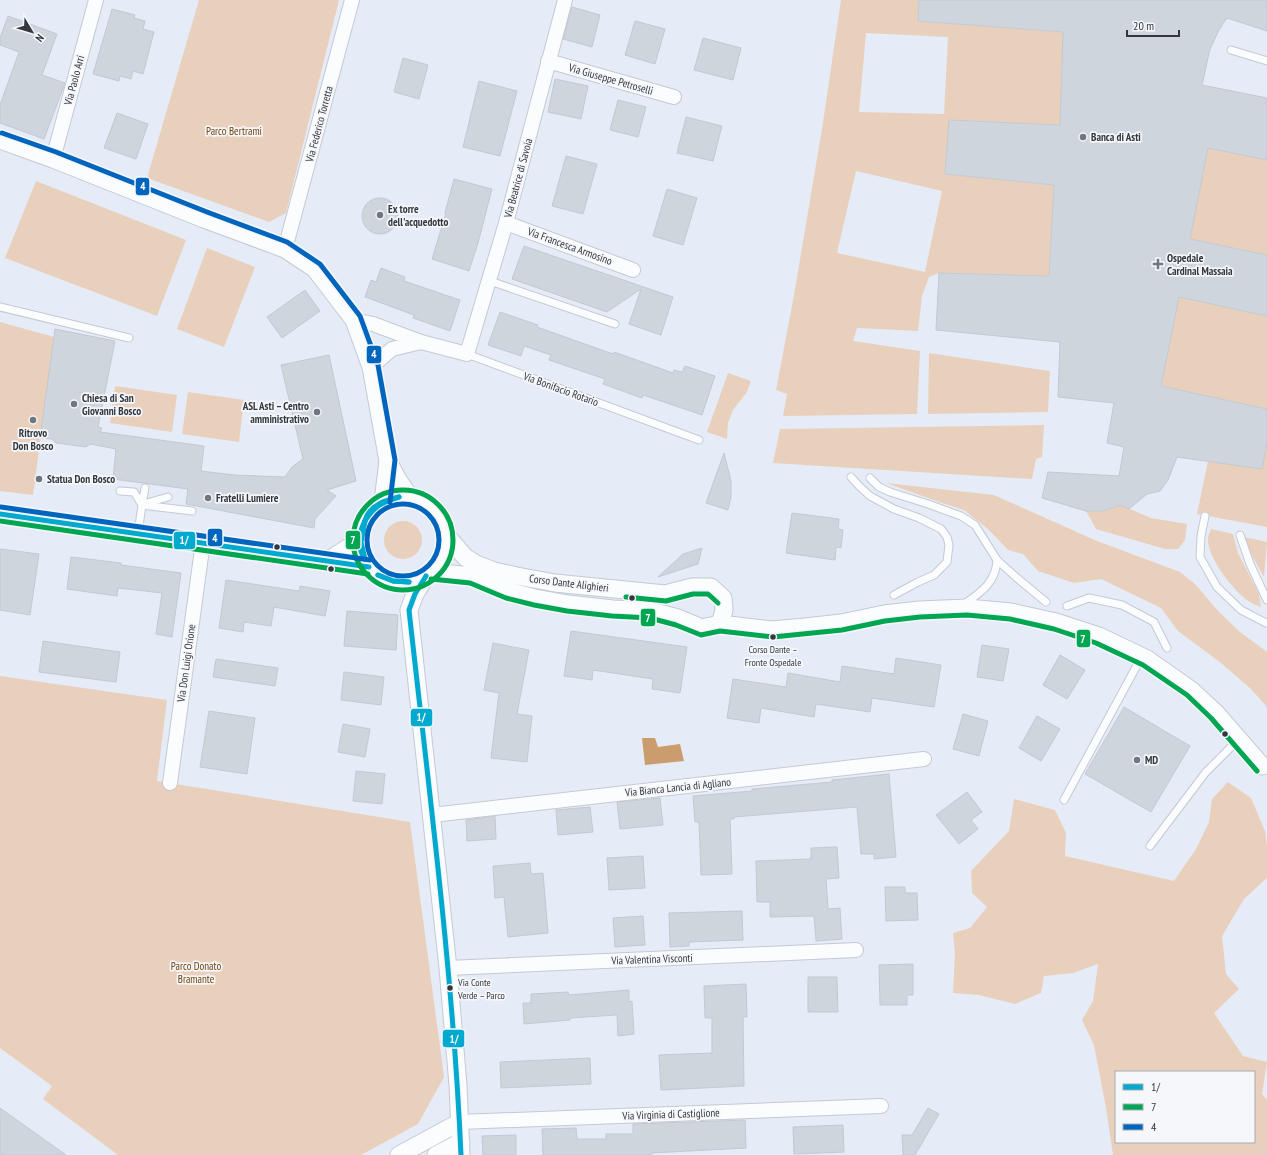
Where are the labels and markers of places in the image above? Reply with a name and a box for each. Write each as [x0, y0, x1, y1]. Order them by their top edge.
place label: Banca di Asti [1091, 130, 1141, 144]
marker: Banca di Asti [1078, 132, 1088, 142]
place label: Ex torre dell'acquedotto [388, 202, 449, 229]
marker: Ex torre dell'acquedotto [375, 210, 385, 220]
place label: Ospedale Cardinal Massaia [1167, 251, 1233, 278]
marker: Ospedale Cardinal Massaia [1152, 258, 1164, 270]
place label: Chiesa di San Giovanni Bosco [82, 391, 141, 418]
marker: Chiesa di San Giovanni Bosco [69, 399, 79, 409]
place label: ASL Asti – Centro amministrativo [242, 399, 309, 426]
marker: ASL Asti – Centro amministrativo [312, 407, 322, 417]
marker: Ritrovo Don Bosco [28, 415, 38, 425]
place label: Ritrovo Don Bosco [13, 426, 53, 453]
place label: Statua Don Bosco [47, 472, 115, 486]
marker: Statua Don Bosco [34, 474, 44, 484]
place label: Fratelli Lumiere [216, 491, 279, 505]
marker: Fratelli Lumiere [203, 493, 213, 503]
unlabelled marker [272, 542, 282, 552]
unlabelled marker [326, 564, 336, 574]
unlabelled marker [627, 593, 637, 603]
marker: Corso Dante – Fronte Ospedale [768, 632, 778, 642]
place label: Corso Dante – Fronte Ospedale [745, 643, 801, 669]
unlabelled marker [1220, 729, 1230, 739]
place label: MD [1145, 753, 1158, 767]
marker: MD [1132, 755, 1142, 765]
place label: Via Conte Verde – Parco [457, 976, 505, 1002]
marker: Via Conte Verde – Parco [445, 983, 455, 993]

